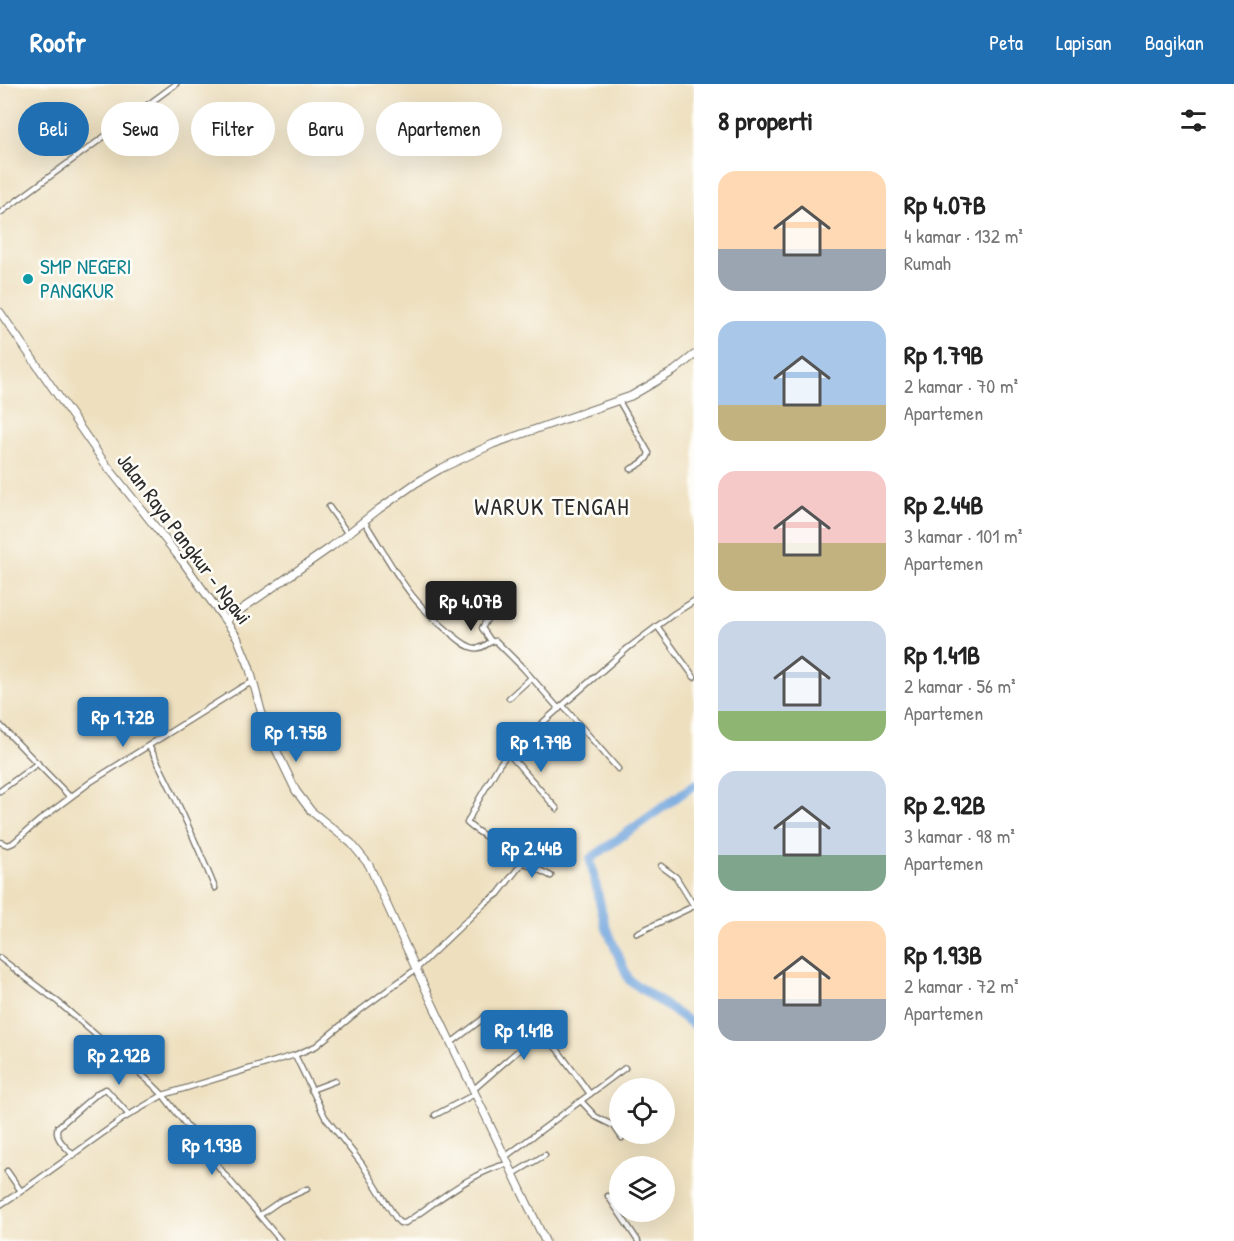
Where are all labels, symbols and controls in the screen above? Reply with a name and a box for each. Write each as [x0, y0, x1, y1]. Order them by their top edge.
text: Roofr [30, 23, 86, 61]
text: Peta [989, 28, 1023, 57]
text: Lapisan [1056, 28, 1112, 57]
text: Bagikan [1145, 28, 1204, 57]
chip: Beli [18, 102, 89, 156]
chip: Sewa [101, 102, 179, 156]
chip: Filter [191, 102, 275, 156]
chip: Baru [287, 102, 364, 156]
chip: Apartemen [376, 102, 502, 156]
text: 8 properti [718, 103, 813, 138]
icon: filters [1177, 104, 1210, 137]
text: Rp 4.07B [904, 187, 986, 222]
icon: home [766, 195, 838, 267]
text: 4 kamar · 132 m² [904, 222, 1023, 249]
text: Rumah [904, 249, 951, 276]
place label: SMP NEGERI PANGKUR [40, 252, 131, 305]
marker: SMP NEGERI PANGKUR [21, 272, 35, 286]
text: Rp 1.79B [904, 337, 984, 372]
icon: home [766, 345, 838, 417]
text: 2 kamar · 70 m² [904, 372, 1018, 399]
text: Apartemen [904, 399, 983, 426]
street label: Jalan Raya Pangkur - Ngawi [110, 447, 258, 630]
text: Rp 2.44B [904, 487, 983, 522]
district label: WARUK TENGAH [474, 490, 630, 522]
icon: home [766, 495, 838, 567]
text: 3 kamar · 101 m² [904, 522, 1022, 549]
text: Apartemen [904, 549, 983, 576]
pin: Rp 4.07B [409, 581, 533, 632]
text: Rp 4.07B [439, 587, 503, 614]
text: Rp 1.41B [904, 637, 980, 672]
icon: home [766, 645, 838, 717]
text: 2 kamar · 56 m² [904, 672, 1016, 699]
pin: Rp 1.72B [61, 697, 185, 748]
text: Apartemen [904, 699, 983, 726]
text: Rp 1.72B [91, 703, 155, 730]
pin: Rp 1.75B [234, 712, 358, 763]
text: Rp 1.75B [265, 718, 327, 745]
pin: Rp 1.79B [479, 722, 603, 773]
text: Rp 1.79B [510, 728, 572, 755]
text: Rp 2.92B [904, 787, 986, 822]
icon: home [766, 795, 838, 867]
text: 3 kamar · 98 m² [904, 822, 1015, 849]
pin: Rp 2.44B [470, 828, 594, 879]
text: Rp 2.44B [501, 834, 563, 861]
text: Apartemen [904, 849, 983, 876]
text: Rp 1.93B [904, 937, 982, 972]
icon: home [766, 945, 838, 1017]
text: 2 kamar · 72 m² [904, 972, 1019, 999]
text: Apartemen [904, 999, 983, 1026]
pin: Rp 1.41B [462, 1010, 586, 1061]
text: Rp 1.41B [495, 1016, 553, 1043]
pin: Rp 2.92B [57, 1035, 181, 1086]
text: Rp 2.92B [88, 1041, 150, 1068]
map controls [609, 1078, 675, 1222]
button: locate [609, 1078, 675, 1144]
pin: Rp 1.93B [150, 1125, 274, 1176]
text: Rp 1.93B [182, 1131, 242, 1158]
button: layers [609, 1156, 675, 1222]

